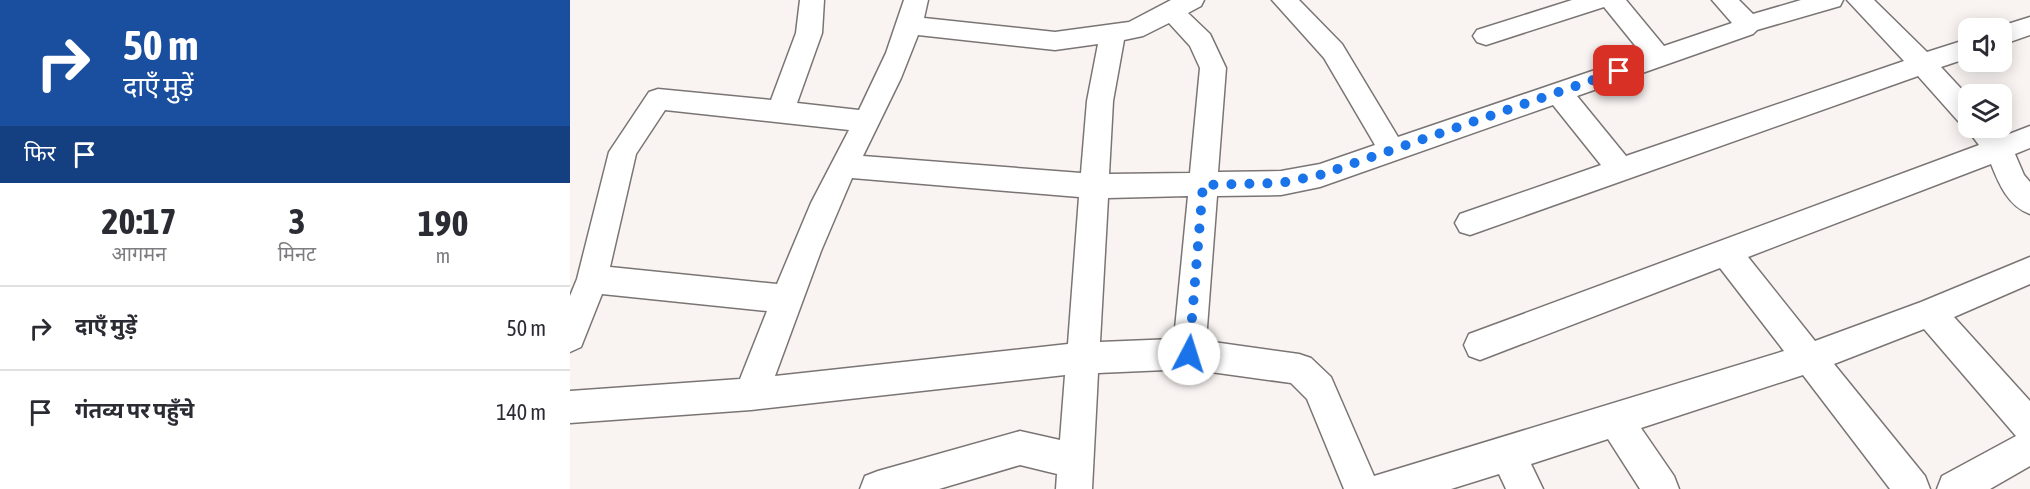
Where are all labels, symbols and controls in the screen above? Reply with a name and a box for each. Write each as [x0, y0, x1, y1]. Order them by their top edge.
map controls [1958, 18, 2012, 138]
button: sound [1958, 18, 2012, 72]
text: 50 m [123, 21, 198, 69]
icon: right [24, 24, 102, 102]
pin [1593, 45, 1644, 96]
icon: arrive [1602, 54, 1635, 87]
text: दाएँ मुड़ें [123, 71, 194, 102]
button: layers [1958, 84, 2012, 138]
icon: arrive [68, 138, 101, 171]
text: फिर [24, 140, 56, 166]
text: 20:17 [102, 200, 176, 242]
text: 3 [289, 200, 305, 242]
text: 190 [418, 202, 468, 244]
text: आगमन [112, 242, 166, 265]
text: मिनट [278, 242, 316, 265]
text: m [436, 244, 450, 267]
icon: right [24, 312, 57, 345]
text: दाएँ मुड़ें [75, 313, 137, 339]
text: 50 m [506, 315, 546, 341]
position arrow [1157, 322, 1221, 386]
icon: arrive [24, 396, 57, 429]
text: गंतव्य पर पहुँचे [75, 397, 194, 423]
text: 140 m [496, 399, 546, 425]

